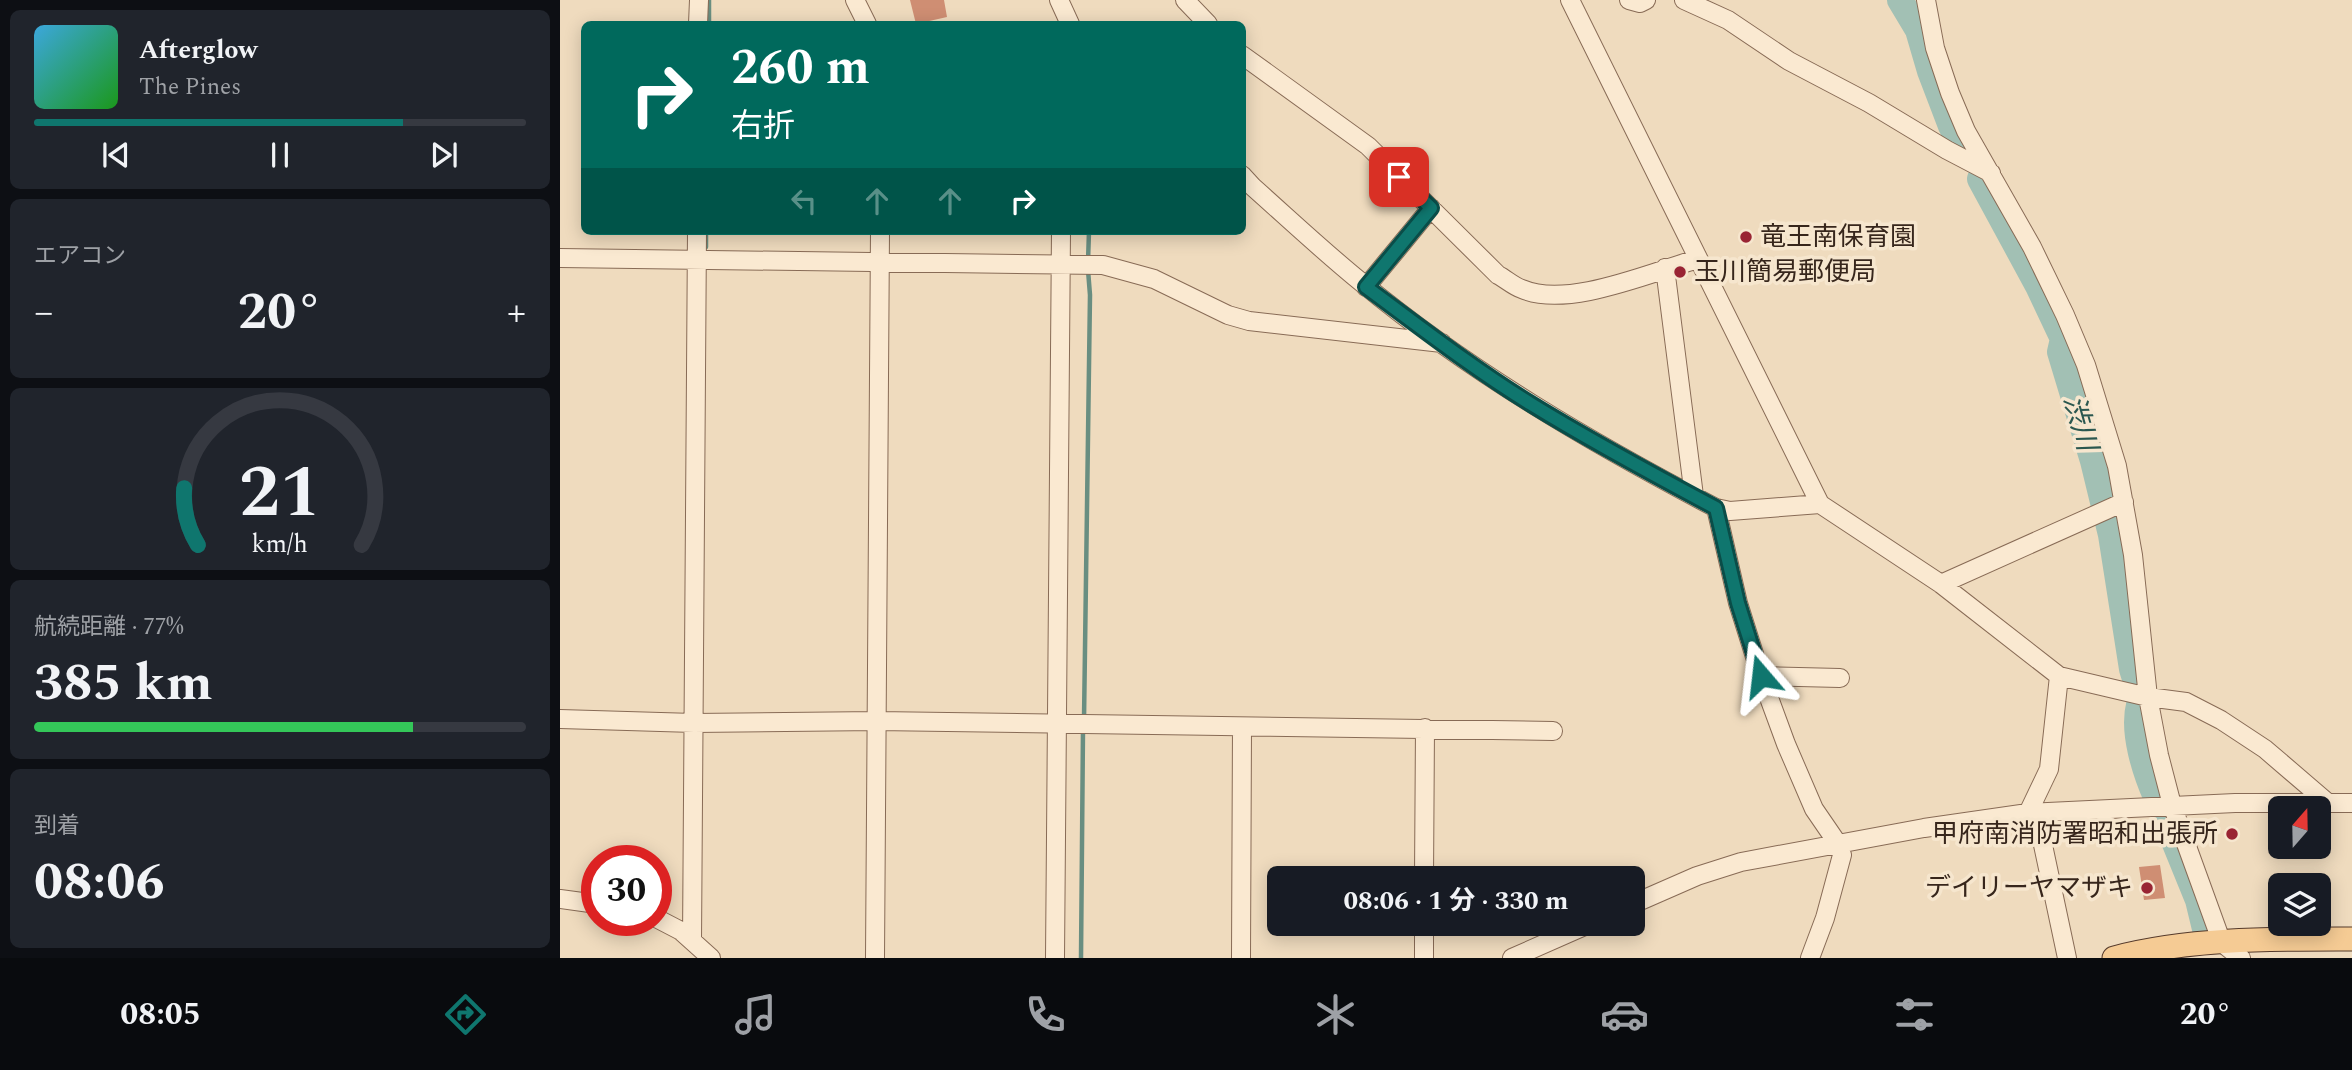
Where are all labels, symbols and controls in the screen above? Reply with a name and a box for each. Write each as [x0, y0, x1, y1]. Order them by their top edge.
text: Afterglow [139, 30, 258, 70]
text: 260 m [731, 31, 870, 106]
icon: right [616, 49, 707, 140]
text: The Pines [139, 70, 241, 105]
text: 右折 [731, 102, 795, 151]
icon: previous [97, 136, 135, 174]
icon: pause [261, 136, 299, 174]
icon: next [425, 136, 463, 174]
pin [1369, 147, 1429, 207]
icon: arrive [1380, 158, 1418, 196]
icon: left [785, 182, 823, 220]
icon: ahead [858, 182, 896, 220]
icon: ahead [931, 182, 969, 220]
icon: right [1004, 182, 1042, 220]
place label: 竜王南保育園 [1760, 217, 1916, 257]
marker: 竜王南保育園 [1738, 229, 1754, 245]
text: エアコン [34, 239, 126, 274]
place label: 玉川簡易郵便局 [1694, 252, 1876, 292]
marker: 玉川簡易郵便局 [1672, 264, 1688, 280]
text: 20° [238, 273, 322, 352]
text: − [34, 284, 53, 342]
text: + [507, 284, 526, 342]
water label: 渋川 [2052, 390, 2109, 459]
text: 21 [239, 438, 321, 549]
text: km/h [252, 526, 308, 564]
text: 航続距離 · 77% [34, 610, 184, 645]
position arrow [1724, 639, 1798, 713]
text: 385 km [34, 644, 213, 723]
north arrow [2268, 796, 2331, 859]
map controls [2268, 796, 2331, 936]
text: 到着 [34, 809, 80, 844]
place label: 甲府南消防署昭和出張所 [1932, 814, 2218, 854]
marker: 甲府南消防署昭和出張所 [2224, 826, 2240, 842]
text: 08:06 [34, 843, 165, 922]
speed limit sign: 30 [581, 845, 672, 936]
place label: デイリーヤマザキ [1925, 868, 2133, 908]
button: layers [2268, 873, 2331, 936]
marker: デイリーヤマザキ [2139, 880, 2155, 896]
text: 08:06 · 1 分 · 330 m [1343, 881, 1569, 921]
text: 08:05 [120, 990, 201, 1039]
icon: directions [441, 990, 490, 1039]
icon: music [731, 990, 780, 1039]
icon: phone [1021, 990, 1070, 1039]
icon: climate [1311, 990, 1360, 1039]
icon: car [1600, 990, 1649, 1039]
icon: filters [1890, 990, 1939, 1039]
text: 20° [2180, 990, 2232, 1039]

